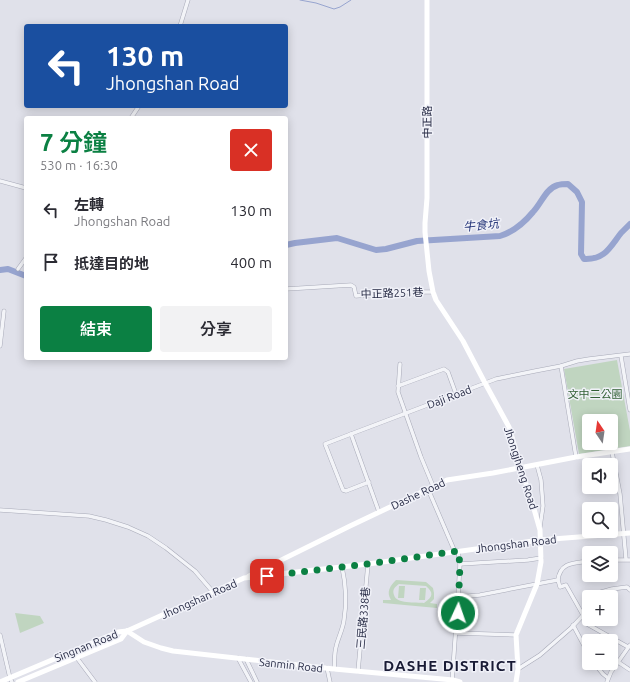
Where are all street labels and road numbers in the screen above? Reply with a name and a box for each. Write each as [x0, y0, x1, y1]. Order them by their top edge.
street label: 中正路 [421, 106, 433, 139]
street label: 中正路251巷 [360, 286, 424, 300]
street label: Daji Road [425, 383, 473, 411]
street label: Jhongjheng Road [502, 425, 540, 511]
street label: Dashe Road [389, 476, 447, 512]
street label: Jhongshan Road [475, 533, 557, 555]
street label: Jhongshan Road [159, 577, 239, 621]
street label: 三民路338巷 [354, 586, 372, 650]
street label: Singnan Road [53, 628, 119, 664]
street label: Sanmin Road [259, 656, 323, 674]

